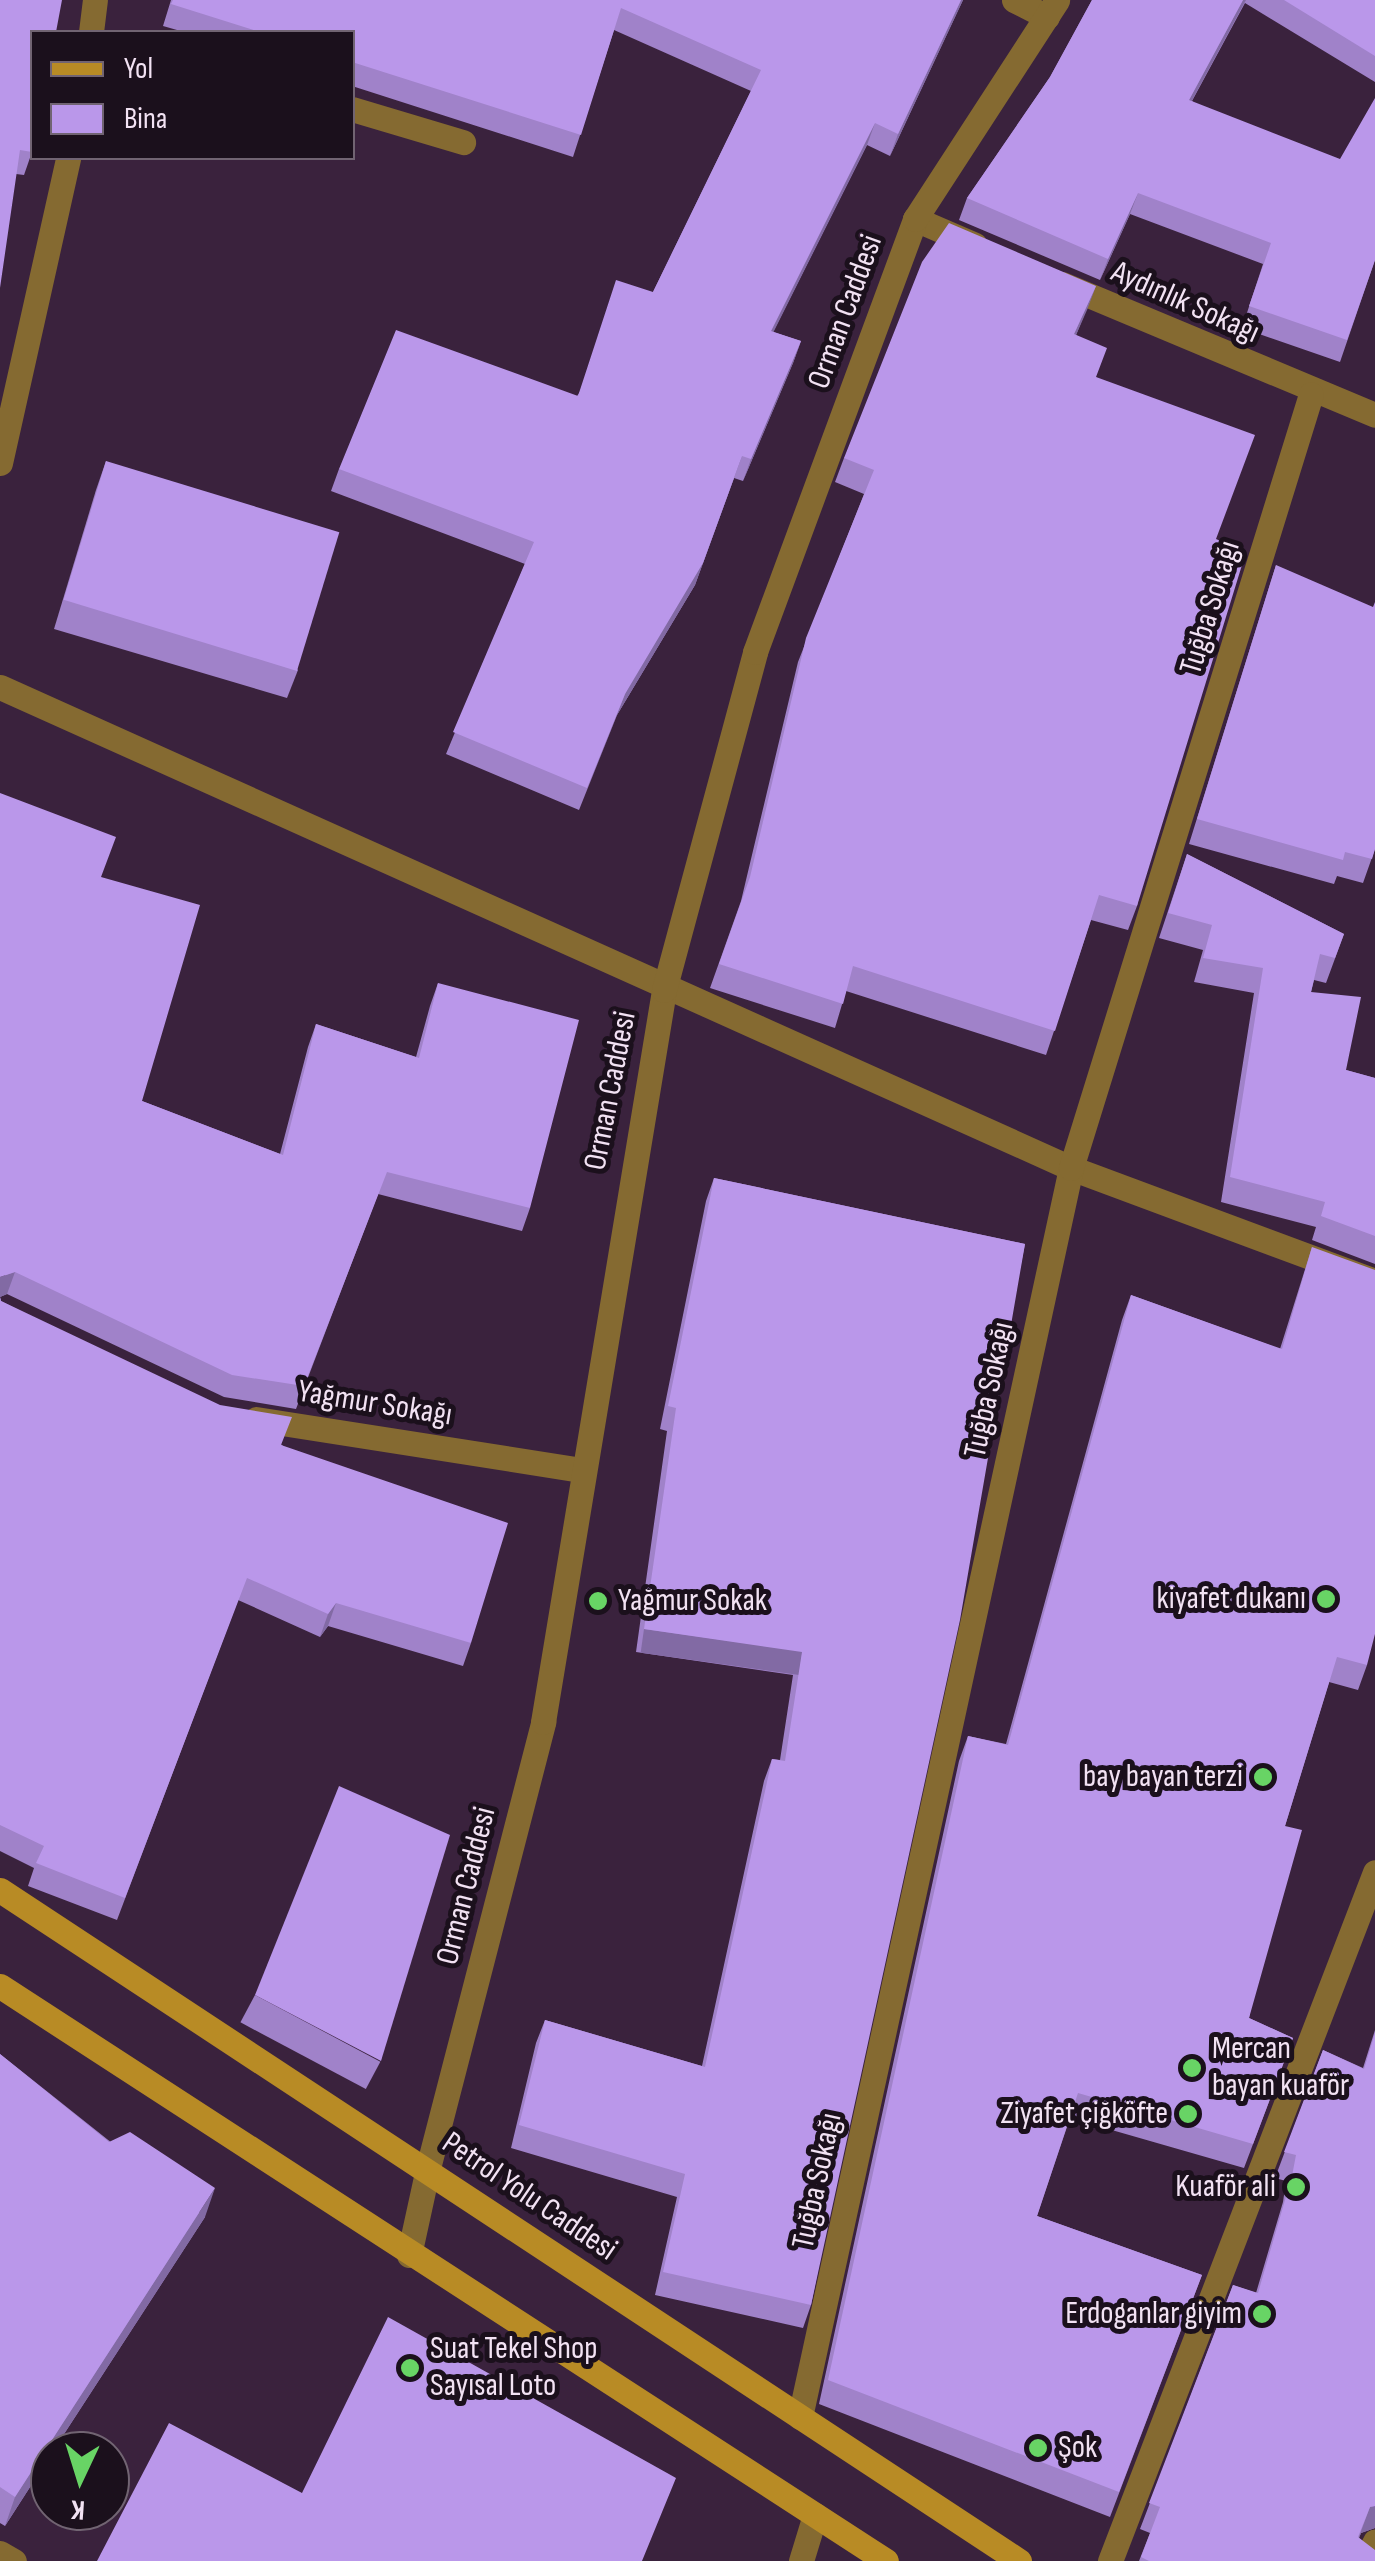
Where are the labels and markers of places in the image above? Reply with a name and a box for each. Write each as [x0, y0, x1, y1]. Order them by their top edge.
place label: kiyafet dukanı [1157, 1580, 1306, 1618]
place label: Yağmur Sokak [618, 1582, 767, 1620]
marker: kiyafet dukanı [1315, 1588, 1337, 1610]
marker: Yağmur Sokak [587, 1590, 609, 1612]
place label: bay bayan terzi [1083, 1758, 1243, 1796]
marker: bay bayan terzi [1252, 1766, 1274, 1788]
place label: Mercan bayan kuaför [1212, 2031, 1349, 2106]
marker: Mercan bayan kuaför [1181, 2057, 1203, 2079]
place label: Ziyafet çiğköfte [1000, 2095, 1168, 2133]
marker: Ziyafet çiğköfte [1177, 2103, 1199, 2125]
place label: Kuaför ali [1175, 2168, 1276, 2206]
marker: Kuaför ali [1285, 2176, 1307, 2198]
place label: Erdoganlar giyim [1065, 2295, 1242, 2333]
marker: Erdoganlar giyim [1251, 2303, 1273, 2325]
place label: Suat Tekel Shop Sayısal Loto [430, 2331, 598, 2406]
marker: Suat Tekel Shop Sayısal Loto [399, 2357, 421, 2379]
place label: Şok [1058, 2429, 1097, 2467]
marker: Şok [1027, 2437, 1049, 2459]

